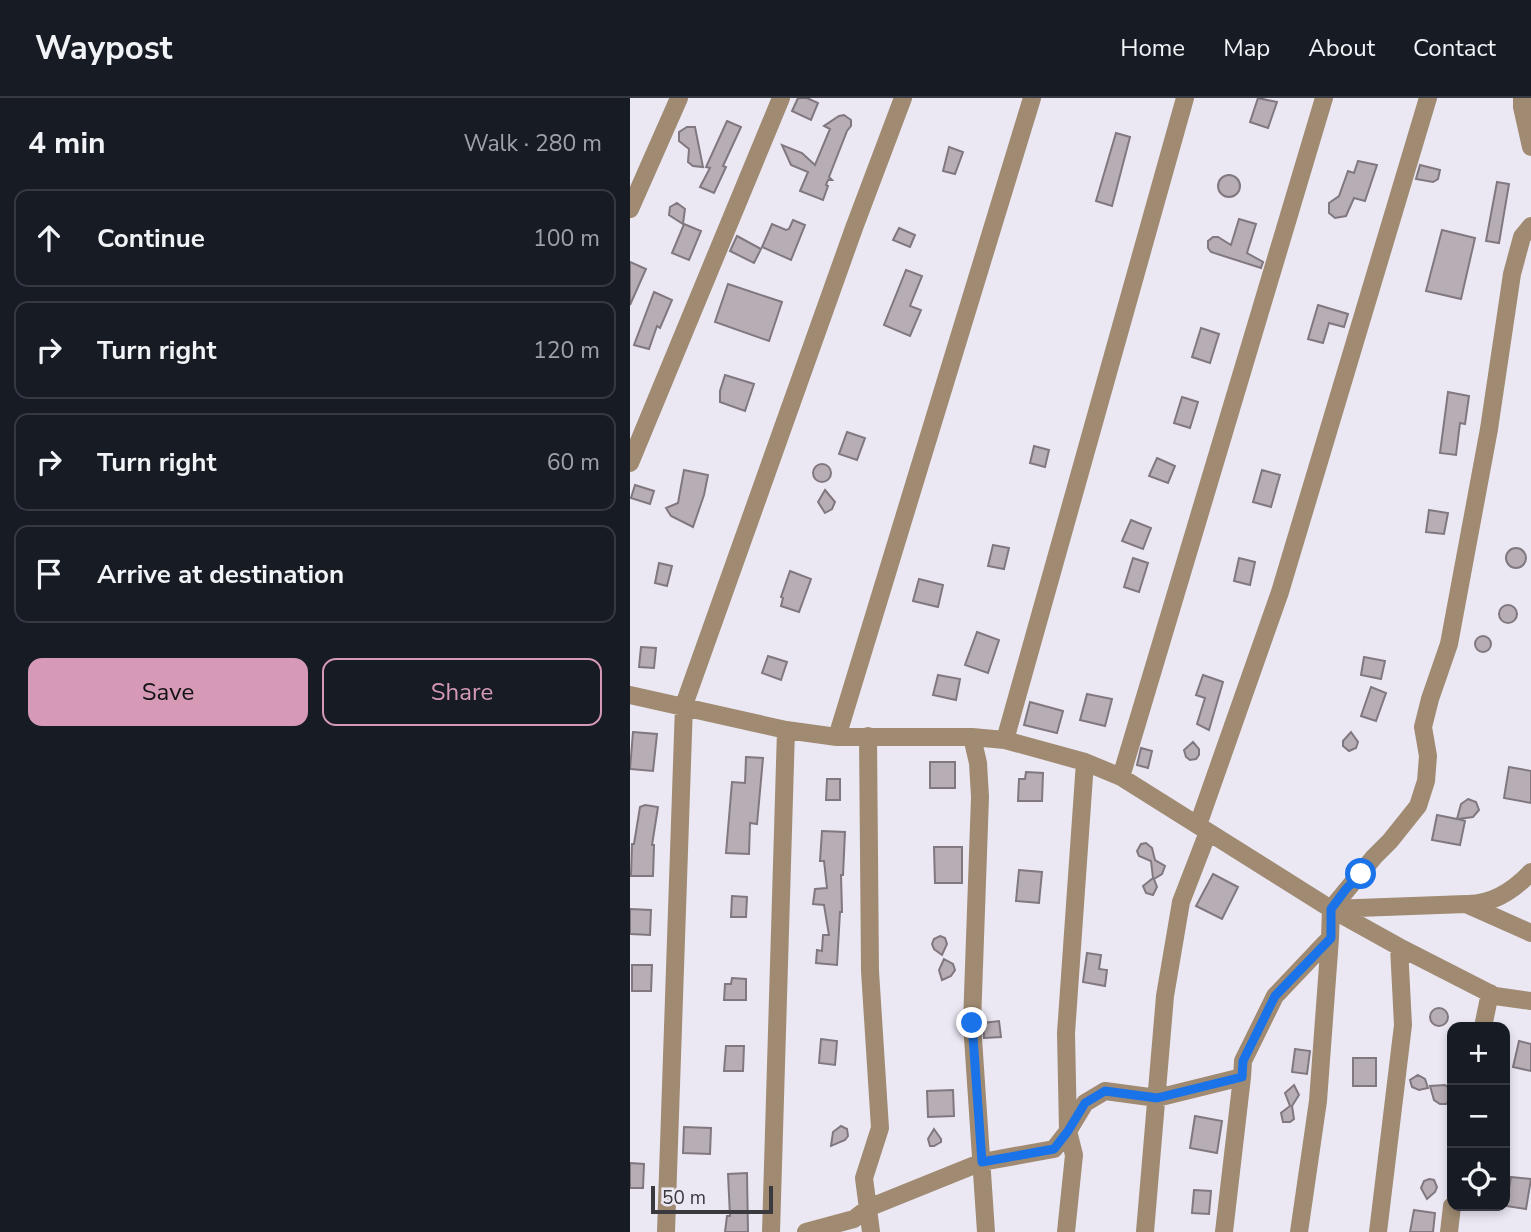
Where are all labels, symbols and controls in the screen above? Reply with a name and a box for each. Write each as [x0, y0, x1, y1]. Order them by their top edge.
text: Waypost [35, 26, 172, 71]
text: Home [1120, 32, 1185, 64]
text: Map [1223, 32, 1270, 64]
text: About [1308, 32, 1375, 64]
text: Contact [1413, 32, 1496, 64]
text: 4 min [28, 123, 106, 164]
text: Walk · 280 m [463, 128, 602, 159]
icon: ahead [30, 219, 68, 257]
text: Continue [97, 221, 205, 256]
text: 100 m [533, 223, 600, 254]
icon: right [30, 331, 68, 369]
text: Turn right [97, 333, 216, 368]
text: 120 m [533, 335, 600, 366]
icon: right [30, 443, 68, 481]
text: Turn right [97, 445, 216, 480]
text: 60 m [547, 447, 600, 478]
icon: arrive [30, 555, 68, 593]
text: Arrive at destination [97, 557, 344, 592]
button: Save [28, 658, 308, 726]
button: Share [322, 658, 602, 726]
route start [1345, 858, 1376, 889]
route end [956, 1007, 987, 1038]
map controls [1447, 1022, 1510, 1211]
button: + [1447, 1022, 1510, 1085]
button: − [1447, 1085, 1510, 1148]
button: locate [1447, 1148, 1510, 1211]
scale bar [651, 1183, 774, 1215]
text: 50 m [662, 1185, 706, 1211]

